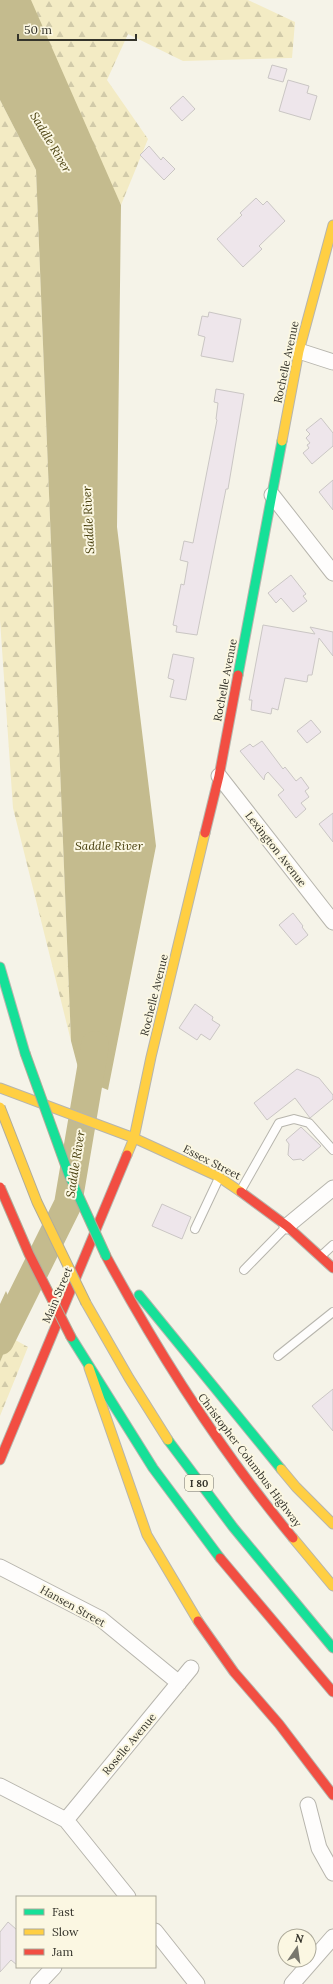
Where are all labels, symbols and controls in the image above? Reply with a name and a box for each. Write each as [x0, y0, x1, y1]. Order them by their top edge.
scale bar [18, 16, 136, 42]
text: 50 m [24, 22, 52, 37]
water label: Saddle River [27, 109, 75, 175]
street label: Rochelle Avenue [270, 320, 302, 404]
water label: Saddle River [79, 485, 97, 554]
street label: Rochelle Avenue [210, 637, 240, 722]
street label: Lexington Avenue [242, 809, 310, 889]
water label: Saddle River [75, 838, 143, 853]
street label: Rochelle Avenue [137, 953, 171, 1037]
water label: Saddle River [62, 1129, 88, 1199]
street label: Essex Street [181, 1141, 244, 1183]
street label: Main Street [39, 1264, 75, 1325]
street label: Christopher Columbus Highway [195, 1390, 305, 1530]
road number: I 80 [185, 1475, 213, 1491]
street label: Hansen Street [38, 1582, 109, 1630]
street label: Roselle Avenue [99, 1710, 159, 1778]
legend [16, 1896, 156, 1968]
text: Fast [52, 1904, 75, 1919]
text: Slow [52, 1924, 79, 1939]
north arrow [277, 1928, 317, 1968]
text: N [294, 1930, 305, 1946]
text: Jam [51, 1944, 73, 1959]

